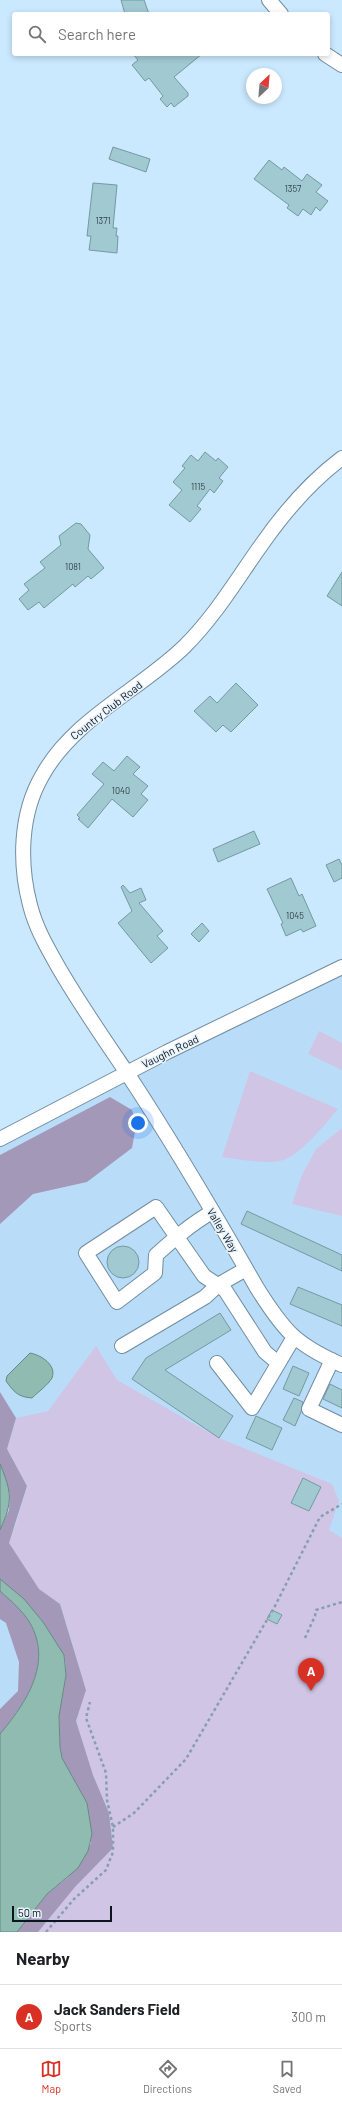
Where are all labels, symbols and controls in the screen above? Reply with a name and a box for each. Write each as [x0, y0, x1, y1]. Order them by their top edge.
search box [12, 12, 330, 56]
icon: search [26, 23, 48, 45]
text: Search here [58, 25, 136, 43]
north arrow [246, 68, 282, 104]
house number: 1357 [285, 183, 302, 194]
house number: 1371 [95, 215, 111, 226]
house number: 1115 [191, 481, 205, 492]
house number: 1081 [65, 561, 81, 572]
street label: Country Club Road [67, 678, 145, 742]
house number: 1040 [112, 785, 130, 796]
house number: 1045 [286, 910, 304, 921]
street label: Vaughn Road [139, 1032, 201, 1070]
your location [128, 1113, 148, 1133]
street label: Valley Way [205, 1205, 241, 1255]
pin: A [298, 1658, 324, 1691]
scale bar [12, 1904, 112, 1923]
text: 50 m [18, 1906, 41, 1919]
text: Nearby [16, 1948, 70, 1968]
text: Jack Sanders Field [54, 2000, 180, 2018]
text: A [25, 2009, 33, 2025]
text: 300 m [291, 2009, 326, 2025]
text: Sports [54, 2018, 92, 2034]
tab: Map [40, 2058, 62, 2095]
tab: Directions [143, 2058, 192, 2095]
tab: Saved [273, 2058, 302, 2095]

